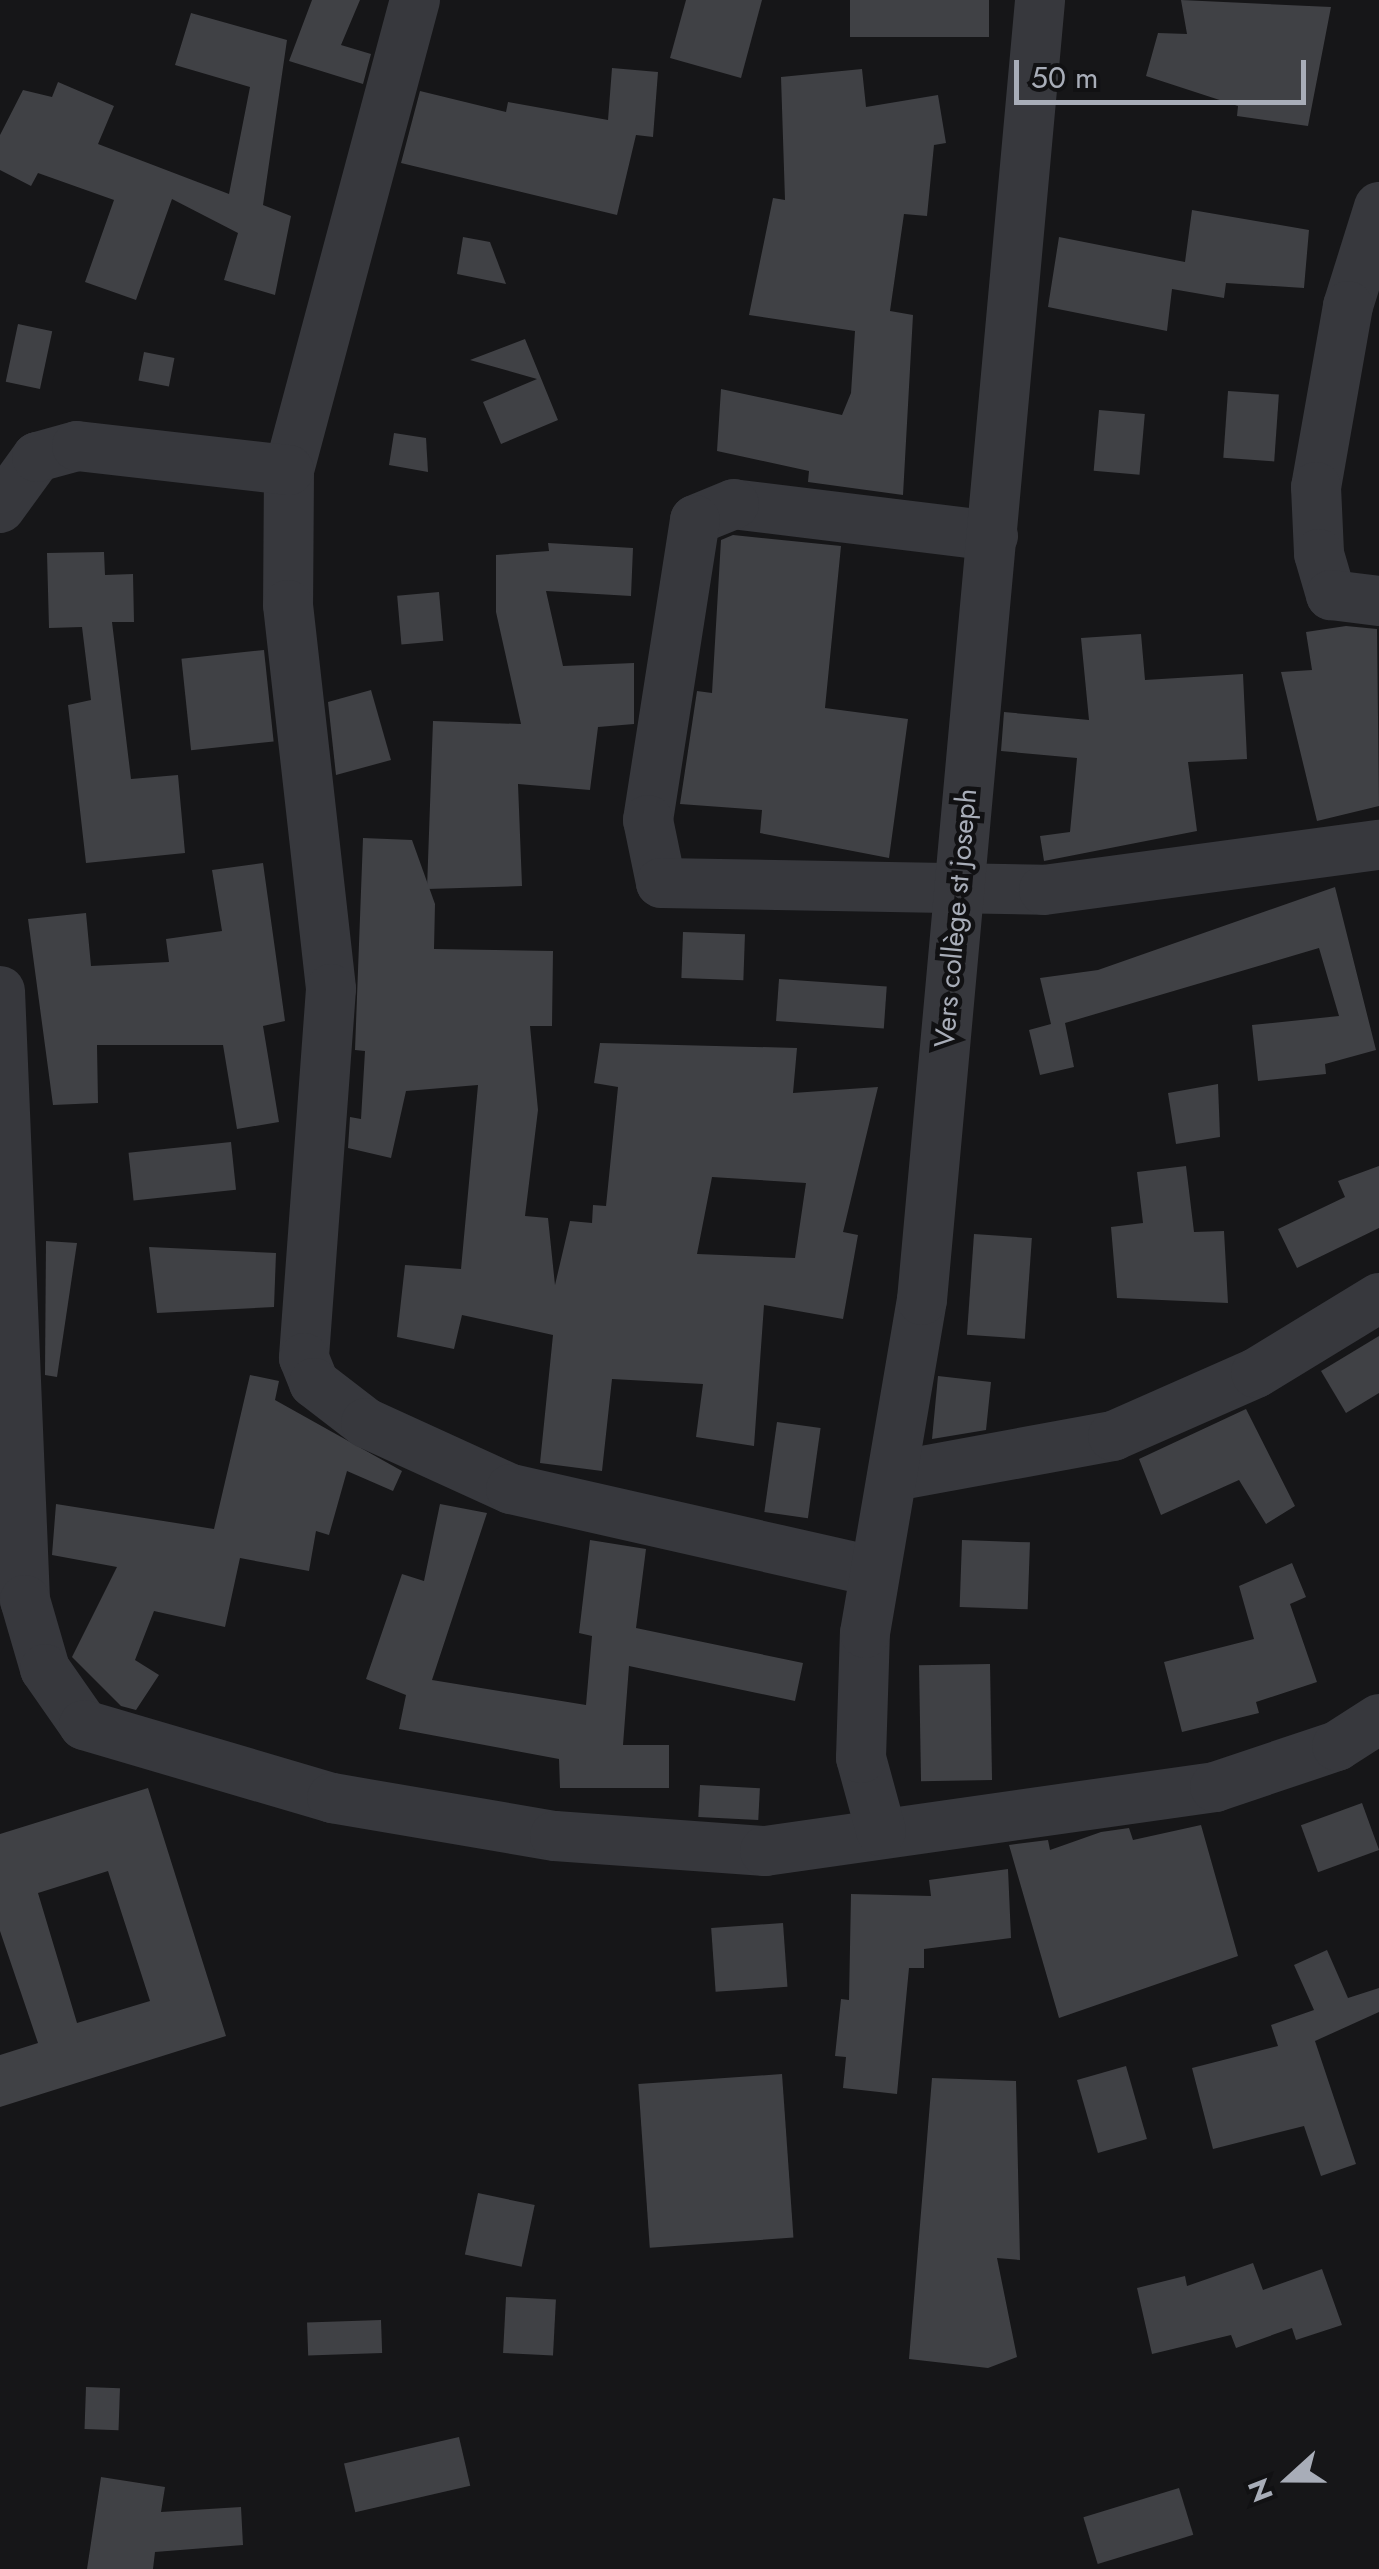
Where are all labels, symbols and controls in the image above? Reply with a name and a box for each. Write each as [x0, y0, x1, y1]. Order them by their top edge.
scale bar [1019, 40, 1312, 102]
text: 50 m [1031, 56, 1098, 99]
street label: Vers collège st joseph [928, 787, 984, 1049]
north arrow [1239, 2429, 1339, 2529]
text: N [1237, 2472, 1284, 2508]

